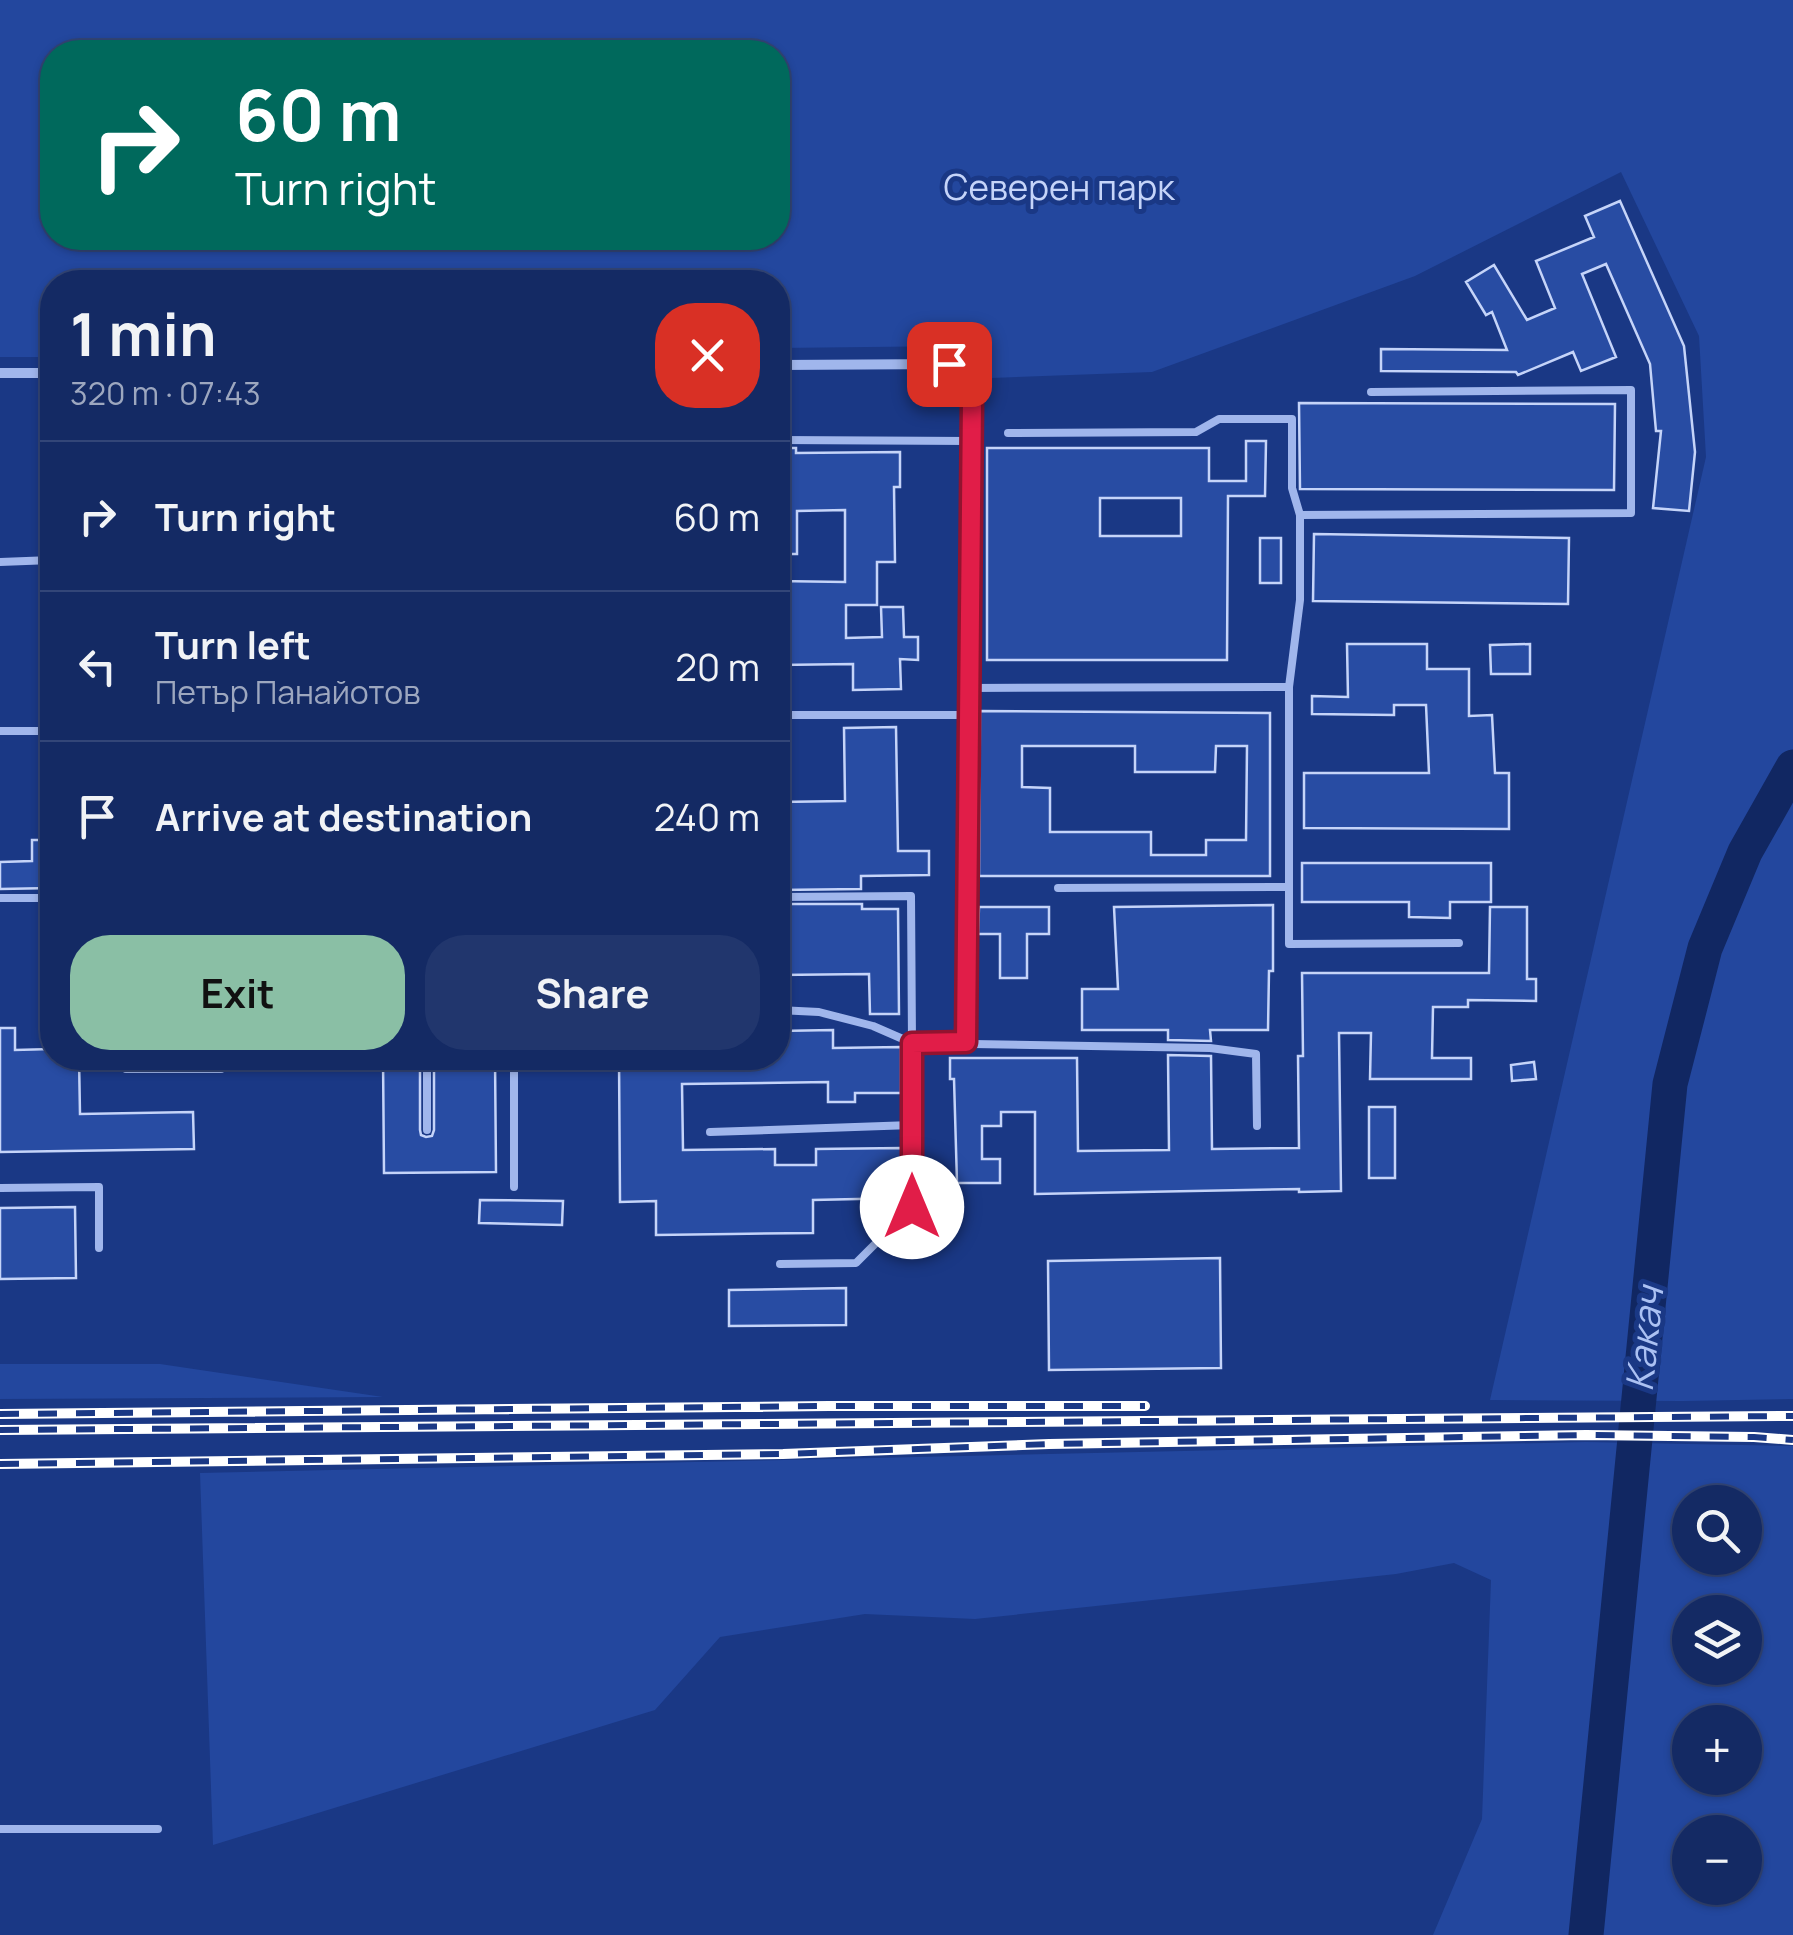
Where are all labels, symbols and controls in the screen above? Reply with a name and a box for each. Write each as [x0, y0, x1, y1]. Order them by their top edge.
text: 60 m [235, 66, 402, 162]
icon: right [70, 80, 200, 210]
text: Turn right [235, 157, 436, 219]
park label: Северен парк [944, 163, 1176, 211]
text: 1 min [70, 292, 217, 374]
button: close [655, 303, 760, 408]
pin [907, 322, 992, 407]
icon: arrive [922, 337, 977, 392]
text: 320 m · 07:43 [70, 371, 261, 415]
icon: right [70, 489, 125, 544]
text: Turn right [155, 490, 336, 542]
text: 60 m [673, 490, 760, 542]
text: Turn left [155, 618, 311, 670]
icon: left [70, 639, 125, 694]
text: 20 m [675, 640, 760, 692]
text: Петър Панайотов [155, 670, 420, 714]
icon: arrive [70, 789, 125, 844]
text: Arrive at destination [155, 790, 532, 842]
text: 240 m [654, 790, 760, 842]
button: Exit [70, 935, 405, 1050]
button: Share [425, 935, 760, 1050]
position arrow [860, 1155, 964, 1259]
water label: Какач [1612, 1281, 1675, 1393]
map controls [1672, 1485, 1762, 1905]
button: search [1672, 1485, 1762, 1575]
button: layers [1672, 1595, 1762, 1685]
button: + [1672, 1705, 1762, 1795]
button: − [1672, 1815, 1762, 1905]

